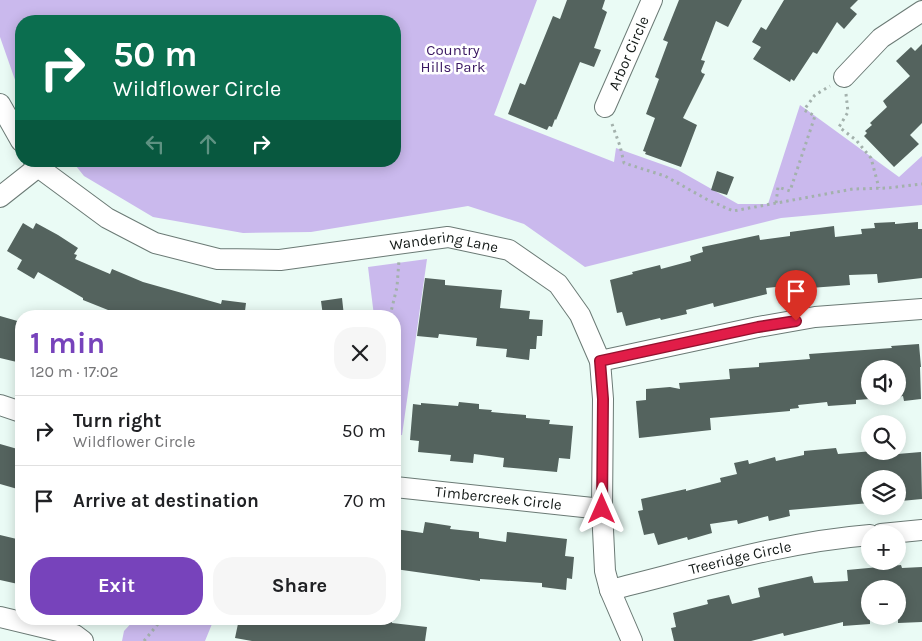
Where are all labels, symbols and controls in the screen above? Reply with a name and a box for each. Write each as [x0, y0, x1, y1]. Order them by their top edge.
street label: Arbor Circle [605, 13, 653, 93]
text: 50 m [113, 34, 198, 75]
icon: right [30, 35, 95, 100]
park label: Country Hills Park [421, 41, 485, 76]
text: Wildflower Circle [113, 76, 281, 102]
icon: left [141, 130, 169, 158]
icon: ahead [194, 130, 222, 158]
icon: right [247, 130, 275, 158]
street label: Wandering Lane [389, 228, 500, 256]
pin [775, 270, 817, 321]
icon: arrive [782, 277, 810, 305]
text: 1 min [30, 325, 105, 361]
button: close [334, 327, 386, 379]
map controls [861, 360, 906, 625]
button: sound [861, 360, 906, 405]
text: 120 m · 17:02 [30, 362, 119, 381]
text: Turn right [73, 410, 162, 432]
button: search [861, 415, 906, 460]
icon: right [30, 417, 58, 445]
text: 50 m [342, 420, 386, 442]
text: Wildflower Circle [73, 432, 195, 451]
button: layers [861, 470, 906, 515]
street label: Timbercreek Circle [434, 482, 563, 514]
position arrow [575, 482, 627, 534]
icon: arrive [30, 487, 58, 515]
text: Arrive at destination [73, 490, 259, 512]
text: 70 m [344, 490, 386, 512]
button: + [861, 525, 906, 570]
street label: Treeridge Circle [687, 537, 793, 578]
button: Exit [30, 557, 203, 615]
button: Share [213, 557, 386, 615]
button: − [861, 580, 906, 625]

